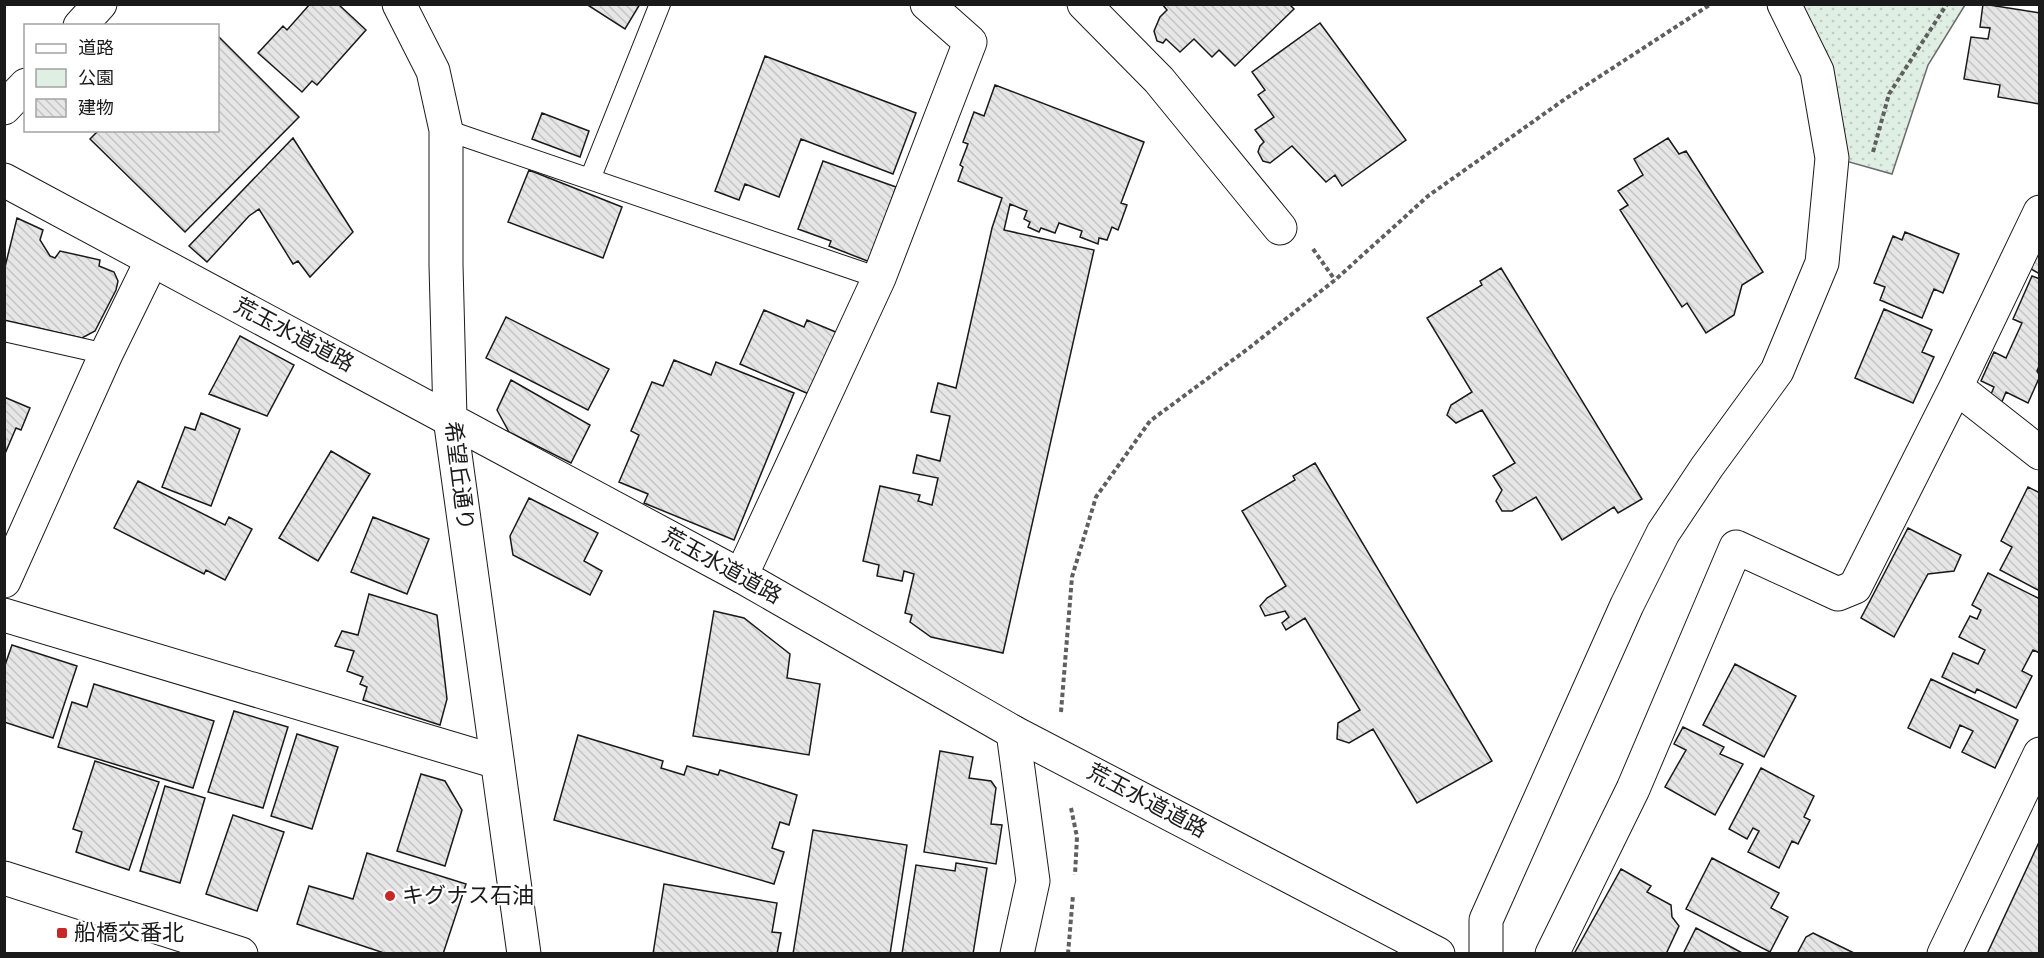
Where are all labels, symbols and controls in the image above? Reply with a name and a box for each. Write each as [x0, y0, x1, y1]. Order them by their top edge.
legend [24, 24, 219, 132]
text: 道路 [78, 38, 114, 58]
text: 公園 [78, 69, 114, 88]
text: 建物 [78, 98, 114, 118]
street label: 荒玉水道道路 [231, 293, 358, 376]
street label: 希望丘通り [441, 420, 478, 532]
street label: 荒玉水道道路 [659, 524, 786, 608]
street label: 荒玉水道道路 [1084, 759, 1211, 842]
place label: キグナス石油 [402, 884, 534, 907]
marker: キグナス石油 [383, 889, 397, 903]
place label: 船橋交番北 [74, 921, 184, 944]
marker: 船橋交番北 [55, 926, 69, 940]

